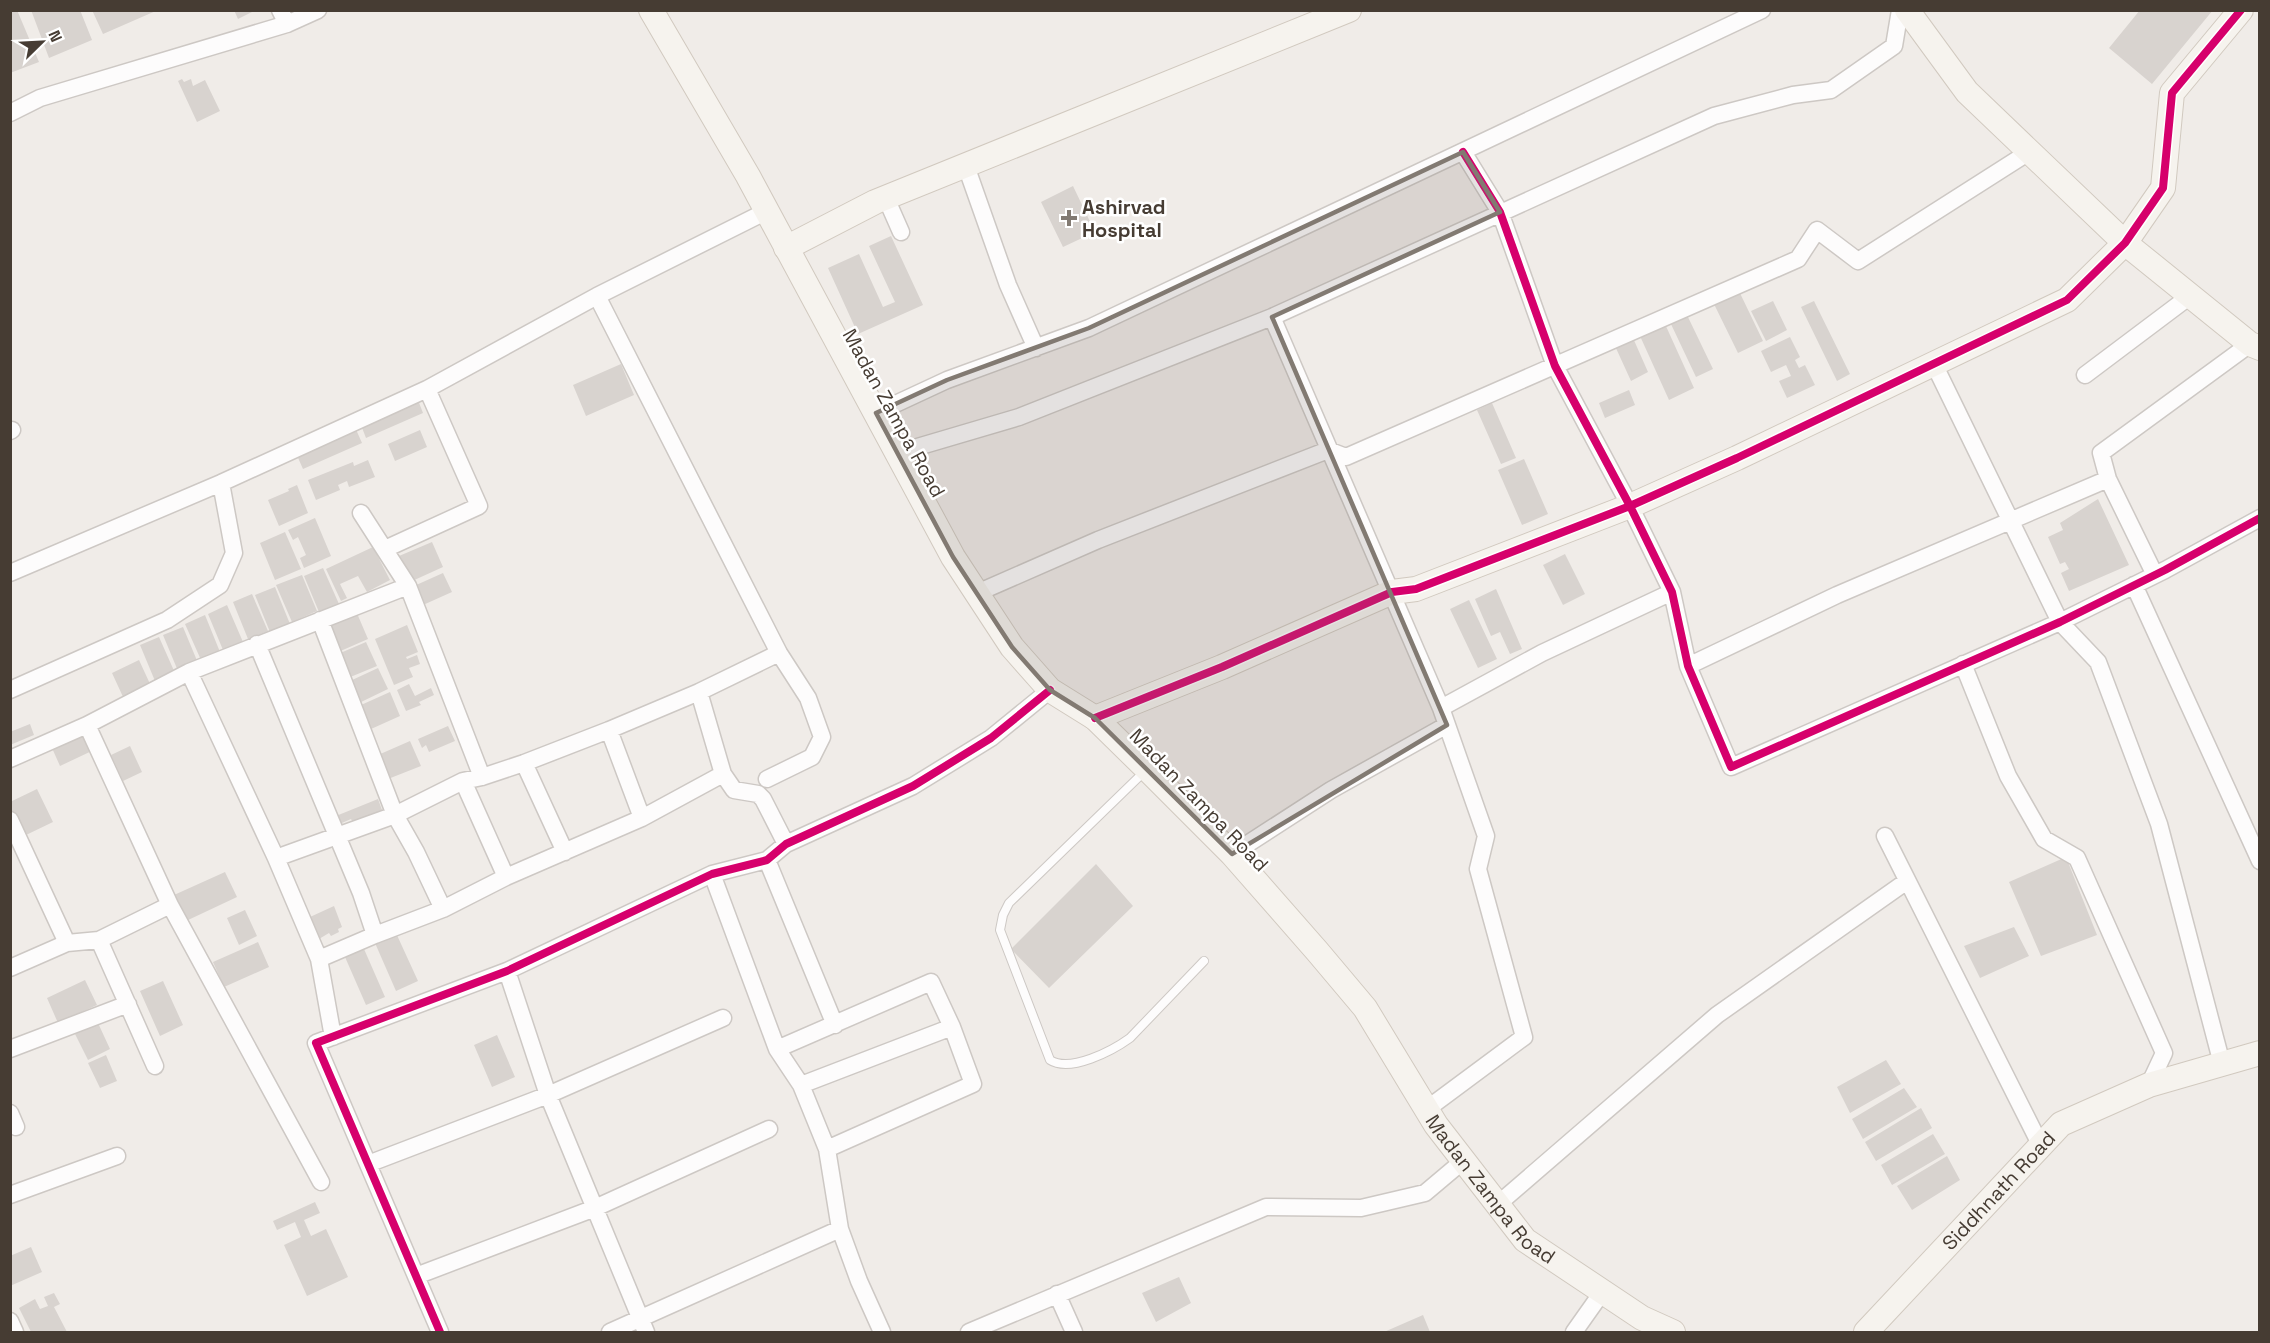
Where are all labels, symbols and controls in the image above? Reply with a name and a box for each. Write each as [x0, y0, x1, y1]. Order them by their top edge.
north arrow [12, 12, 72, 72]
text: N [43, 27, 67, 45]
place label: Ashirvad Hospital [1082, 194, 1166, 243]
marker: Ashirvad Hospital [1060, 209, 1078, 227]
street label: Madan Zampa Road [837, 324, 951, 502]
street label: Madan Zampa Road [1124, 723, 1274, 877]
street label: Madan Zampa Road [1420, 1110, 1560, 1270]
street label: Siddhnath Road [1937, 1125, 2061, 1256]

